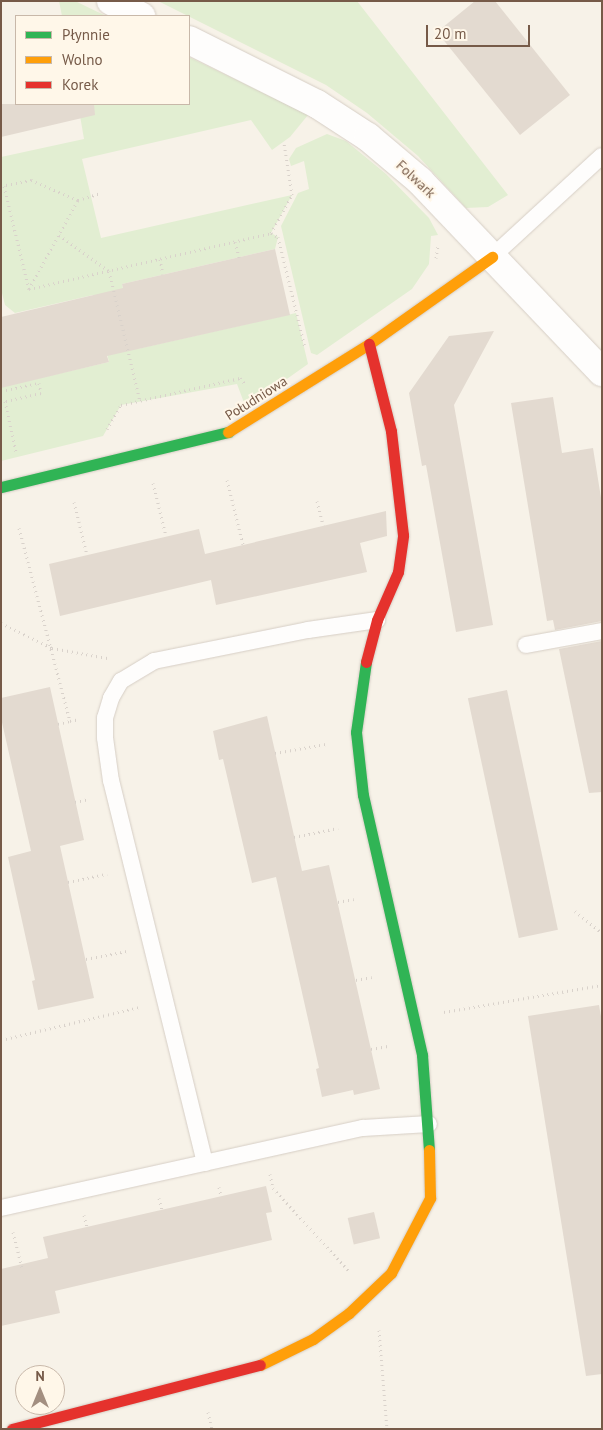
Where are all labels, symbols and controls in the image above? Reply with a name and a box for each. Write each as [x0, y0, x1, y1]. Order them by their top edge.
legend [15, 15, 190, 105]
scale bar [428, 15, 532, 47]
text: 20 m [434, 24, 467, 43]
text: Płynnie [62, 25, 110, 44]
text: Wolno [62, 50, 102, 69]
text: Korek [62, 75, 98, 94]
street label: Folwark [393, 157, 439, 201]
street label: Południowa [222, 372, 290, 424]
north arrow [15, 1365, 65, 1415]
text: N [35, 1367, 45, 1385]

